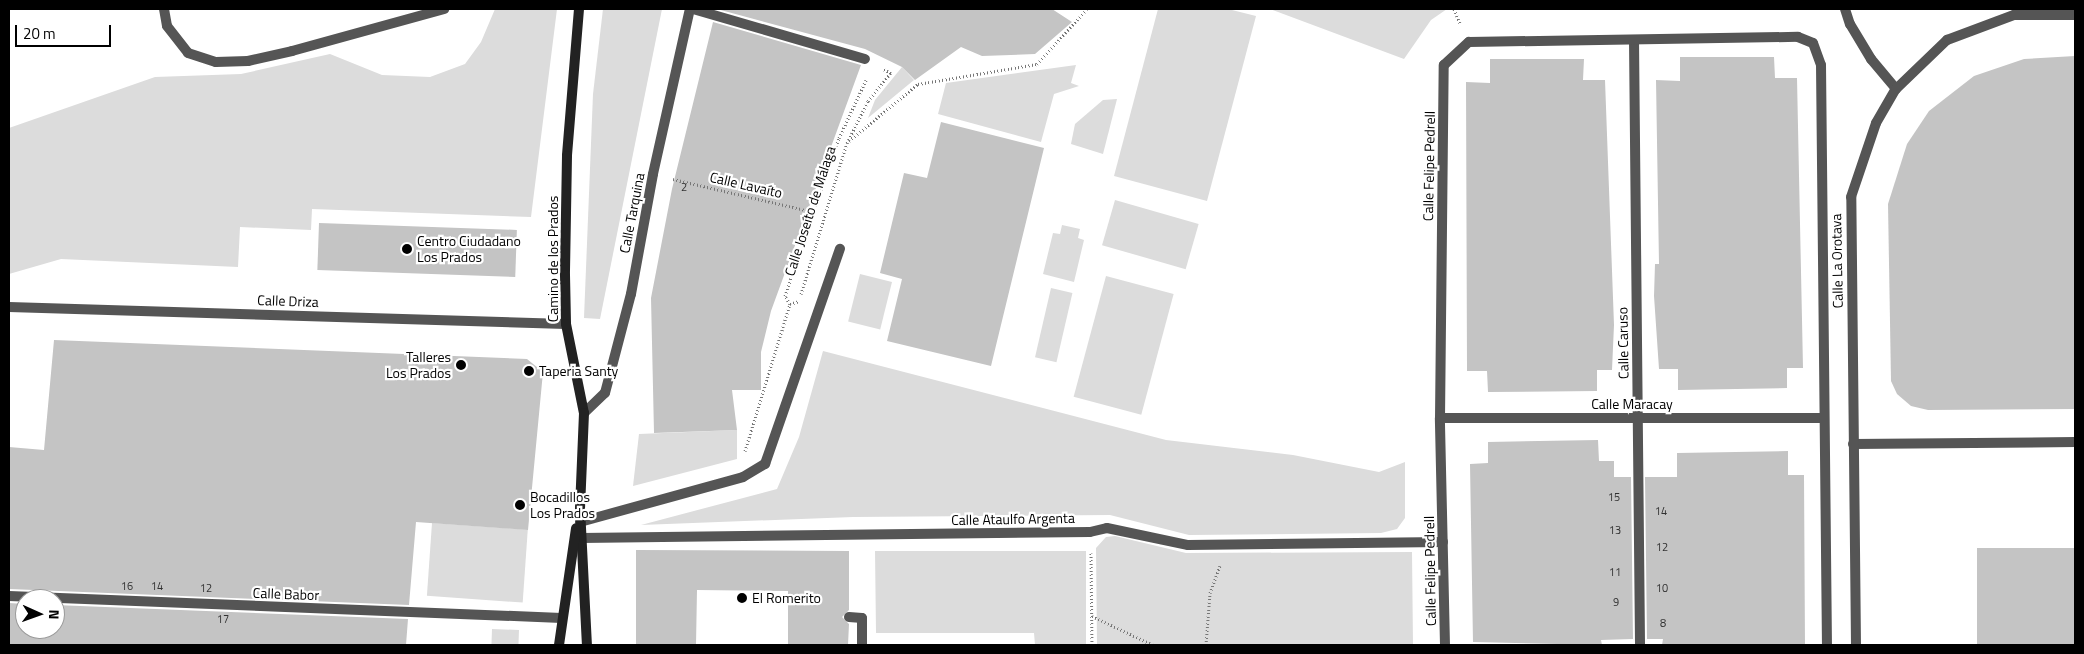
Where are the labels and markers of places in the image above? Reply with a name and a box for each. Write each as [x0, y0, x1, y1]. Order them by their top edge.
place label: Centro Ciudadano Los Prados [417, 233, 521, 266]
marker: Centro Ciudadano Los Prados [401, 243, 413, 255]
place label: Talleres Los Prados [386, 349, 451, 382]
marker: Talleres Los Prados [455, 359, 467, 371]
place label: Taperia Santy [539, 363, 618, 379]
marker: Taperia Santy [523, 365, 535, 377]
place label: Bocadillos Los Prados [530, 489, 595, 522]
marker: Bocadillos Los Prados [514, 499, 526, 511]
place label: El Romerito [752, 590, 821, 606]
marker: El Romerito [736, 592, 748, 604]

